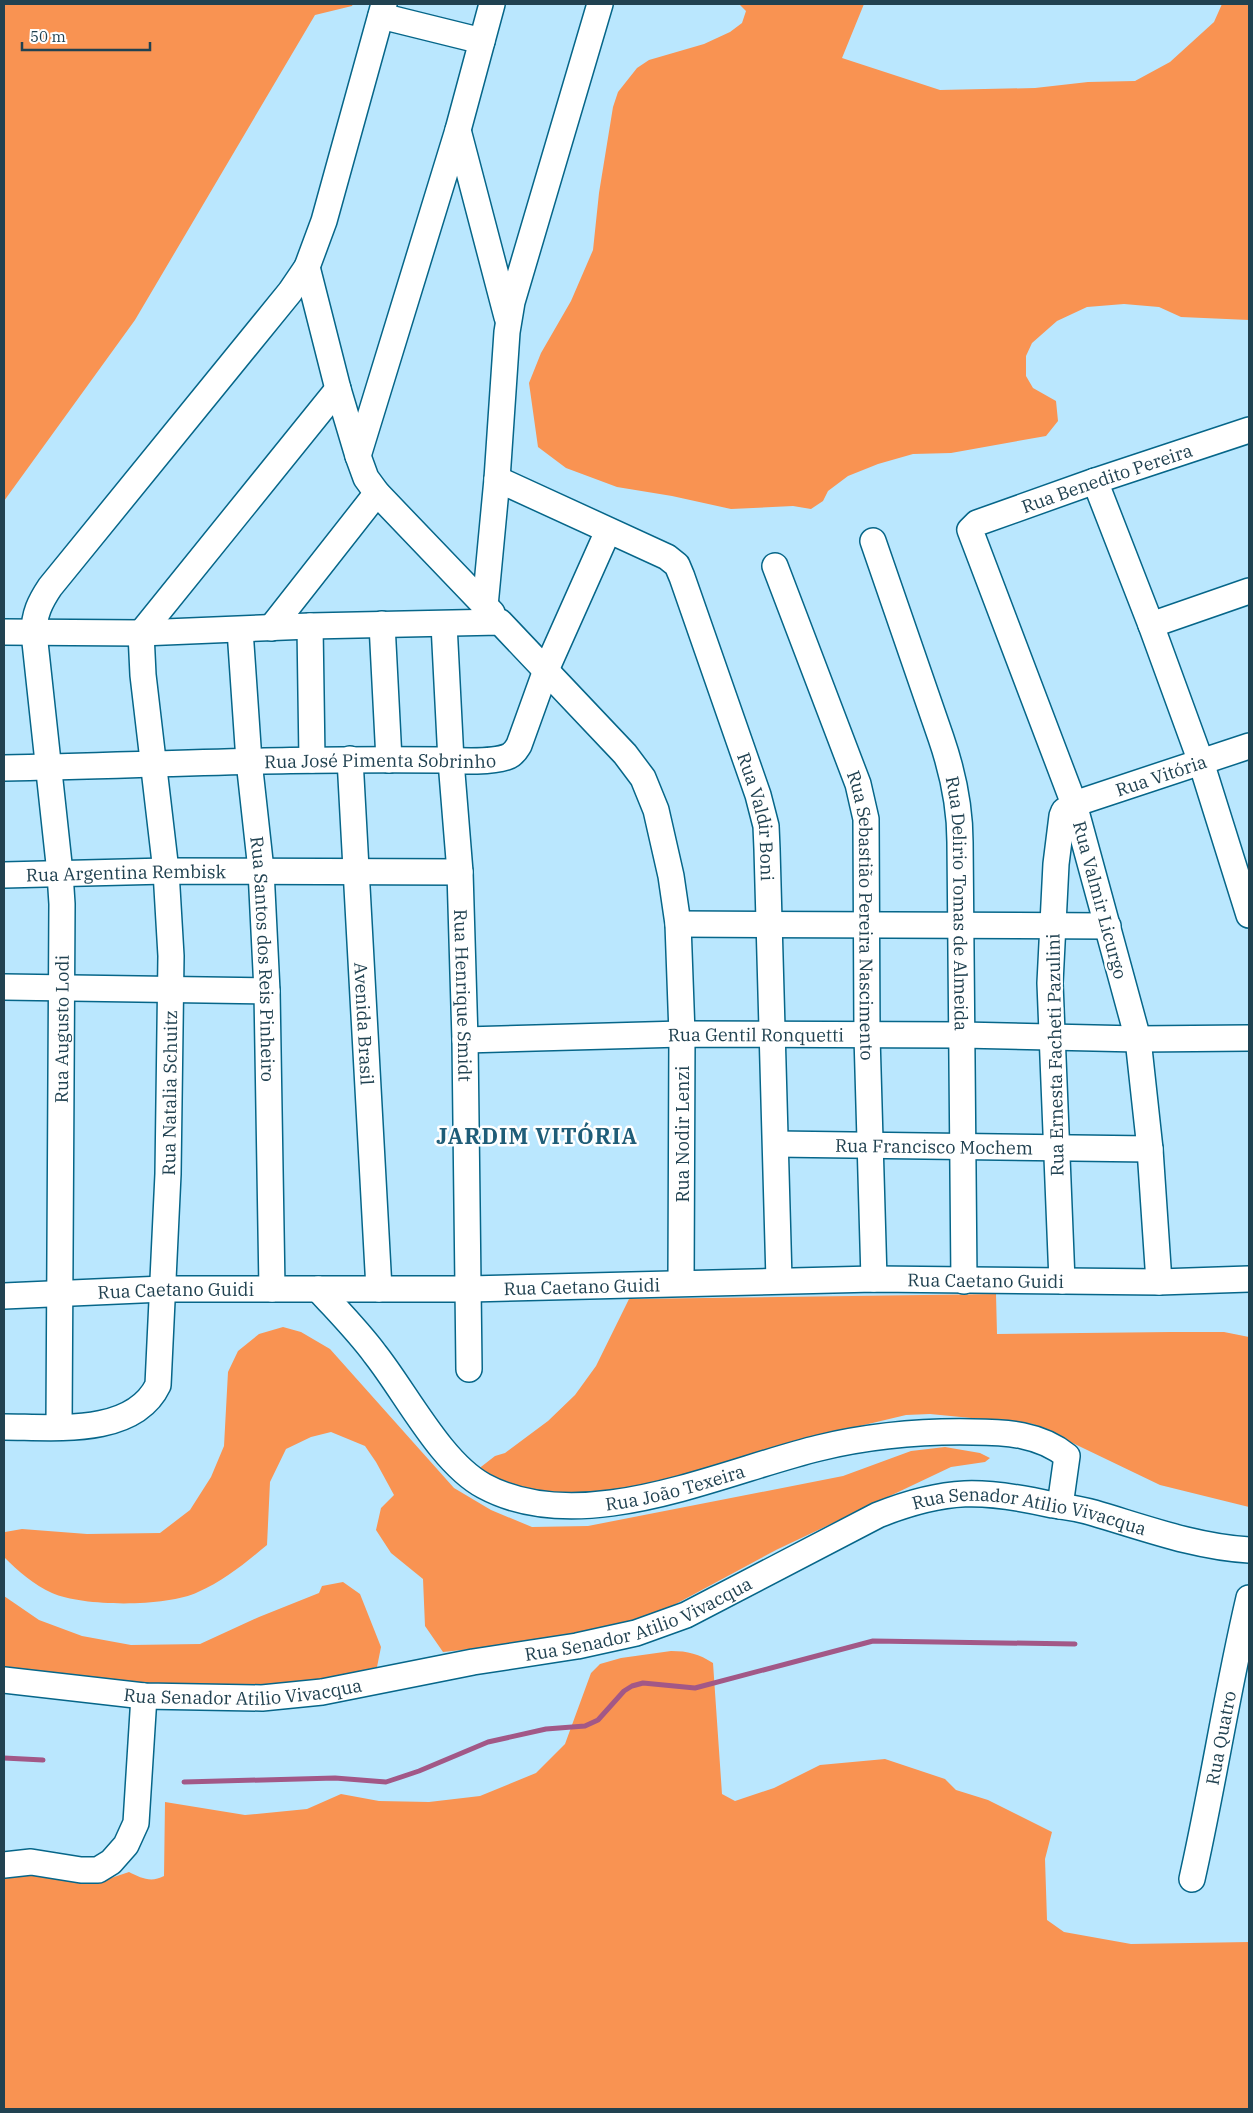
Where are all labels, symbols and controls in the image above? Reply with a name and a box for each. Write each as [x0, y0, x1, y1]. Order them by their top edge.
scale bar [22, 20, 150, 52]
text: 50 m [30, 27, 66, 46]
street label: Rua Benedito Pereira [1018, 438, 1195, 518]
street label: Rua José Pimenta Sobrinho [264, 748, 497, 773]
street label: Rua Valdir Boni [733, 749, 779, 882]
street label: Rua Vitória [1113, 749, 1210, 801]
street label: Rua Sebastião Pereira Nascimento [842, 767, 879, 1061]
street label: Rua Delirio Tomas de Almeida [941, 774, 973, 1031]
street label: Rua Valmir Licurgo [1068, 818, 1132, 982]
street label: Rua Santos dos Reis Pinheiro [246, 835, 280, 1082]
street label: Rua Argentina Rembisk [26, 859, 227, 886]
street label: Rua Henrique Smidt [450, 909, 477, 1082]
street label: Rua Ernesta Facheti Pazulini [1041, 933, 1069, 1177]
street label: Rua Augusto Lodi [49, 954, 73, 1103]
street label: Avenida Brasil [350, 962, 379, 1086]
street label: Rua Natalia Schuitz [156, 1010, 182, 1176]
street label: Rua Gentil Ronquetti [667, 1022, 844, 1046]
street label: Rua Nodir Lenzi [671, 1065, 694, 1202]
district label: JARDIM VITÓRIA [436, 1121, 638, 1150]
street label: Rua Francisco Mochem [835, 1133, 1033, 1159]
street label: Rua Caetano Guidi [907, 1268, 1064, 1293]
street label: Rua Caetano Guidi [503, 1273, 661, 1300]
street label: Rua Caetano Guidi [97, 1277, 255, 1303]
street label: Rua João Texeira [604, 1459, 748, 1515]
street label: Rua Senador Atilio Vivacqua [909, 1482, 1150, 1540]
street label: Rua Senador Atilio Vivacqua [523, 1571, 756, 1665]
street label: Rua Senador Atilio Vivacqua [122, 1673, 364, 1710]
street label: Rua Quatro [1200, 1689, 1241, 1787]

